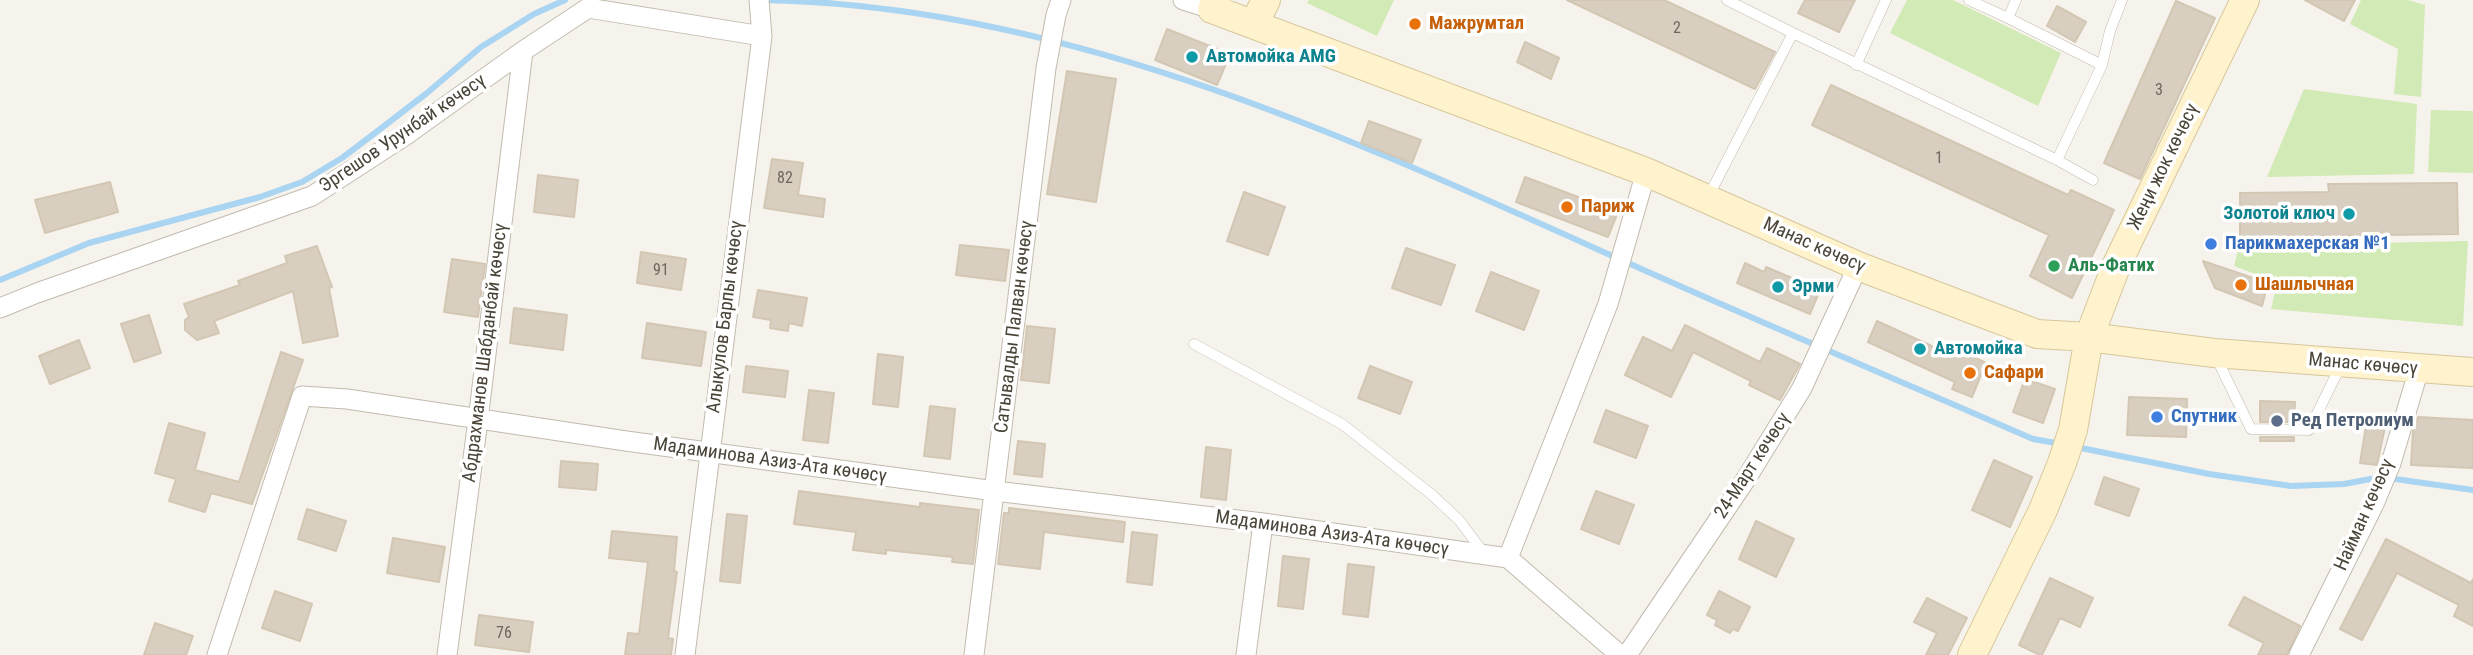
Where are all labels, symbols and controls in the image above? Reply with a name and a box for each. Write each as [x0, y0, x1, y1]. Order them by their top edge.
place label: Мажрумтал [1429, 13, 1524, 35]
marker: Мажрумтал [1407, 16, 1423, 32]
house number: 2 [1673, 19, 1681, 39]
place label: Автомойка AMG [1206, 46, 1336, 68]
marker: Автомойка AMG [1184, 49, 1200, 65]
street label: Эргешов Урунбай көчөсү [315, 70, 491, 198]
house number: 3 [2155, 81, 2163, 101]
street label: Жеңи жок көчөсү [2124, 100, 2204, 234]
house number: 1 [1935, 149, 1943, 169]
house number: 82 [777, 169, 793, 189]
place label: Париж [1581, 196, 1635, 218]
marker: Париж [1559, 199, 1575, 215]
place label: Золотой ключ [2223, 203, 2335, 225]
marker: Золотой ключ [2341, 206, 2357, 222]
street label: Манас көчөсү [1759, 213, 1869, 279]
street label: Сатывалды Палван көчөсү [991, 219, 1039, 435]
street label: Алыкулов Барпы көчөсү [703, 220, 749, 414]
street label: Абдрахманов Шабданбай көчөсү [459, 222, 513, 484]
place label: Парикмахерская №1 [2225, 233, 2390, 255]
marker: Парикмахерская №1 [2203, 236, 2219, 252]
place label: Аль-Фатих [2068, 255, 2154, 277]
marker: Аль-Фатих [2046, 258, 2062, 274]
house number: 91 [653, 261, 669, 281]
place label: Шашлычная [2255, 274, 2354, 296]
place label: Эрми [1792, 276, 1834, 298]
marker: Шашлычная [2233, 277, 2249, 293]
marker: Эрми [1770, 279, 1786, 295]
place label: Автомойка [1934, 338, 2023, 360]
marker: Автомойка [1912, 341, 1928, 357]
street label: Манас көчөсү [2307, 349, 2419, 381]
place label: Сафари [1984, 362, 2044, 384]
marker: Сафари [1962, 365, 1978, 381]
place label: Спутник [2171, 406, 2237, 428]
street label: 24-Март көчөсү [1710, 409, 1796, 523]
marker: Спутник [2149, 409, 2165, 425]
place label: Ред Петролиум [2291, 410, 2414, 432]
marker: Ред Петролиум [2269, 413, 2285, 429]
street label: Мадаминова Азиз-Ата көчөсү [652, 433, 888, 489]
street label: Найман көчөсү [2330, 455, 2400, 575]
street label: Мадаминова Азиз-Ата көчөсү [1214, 506, 1450, 562]
house number: 76 [496, 624, 512, 644]

